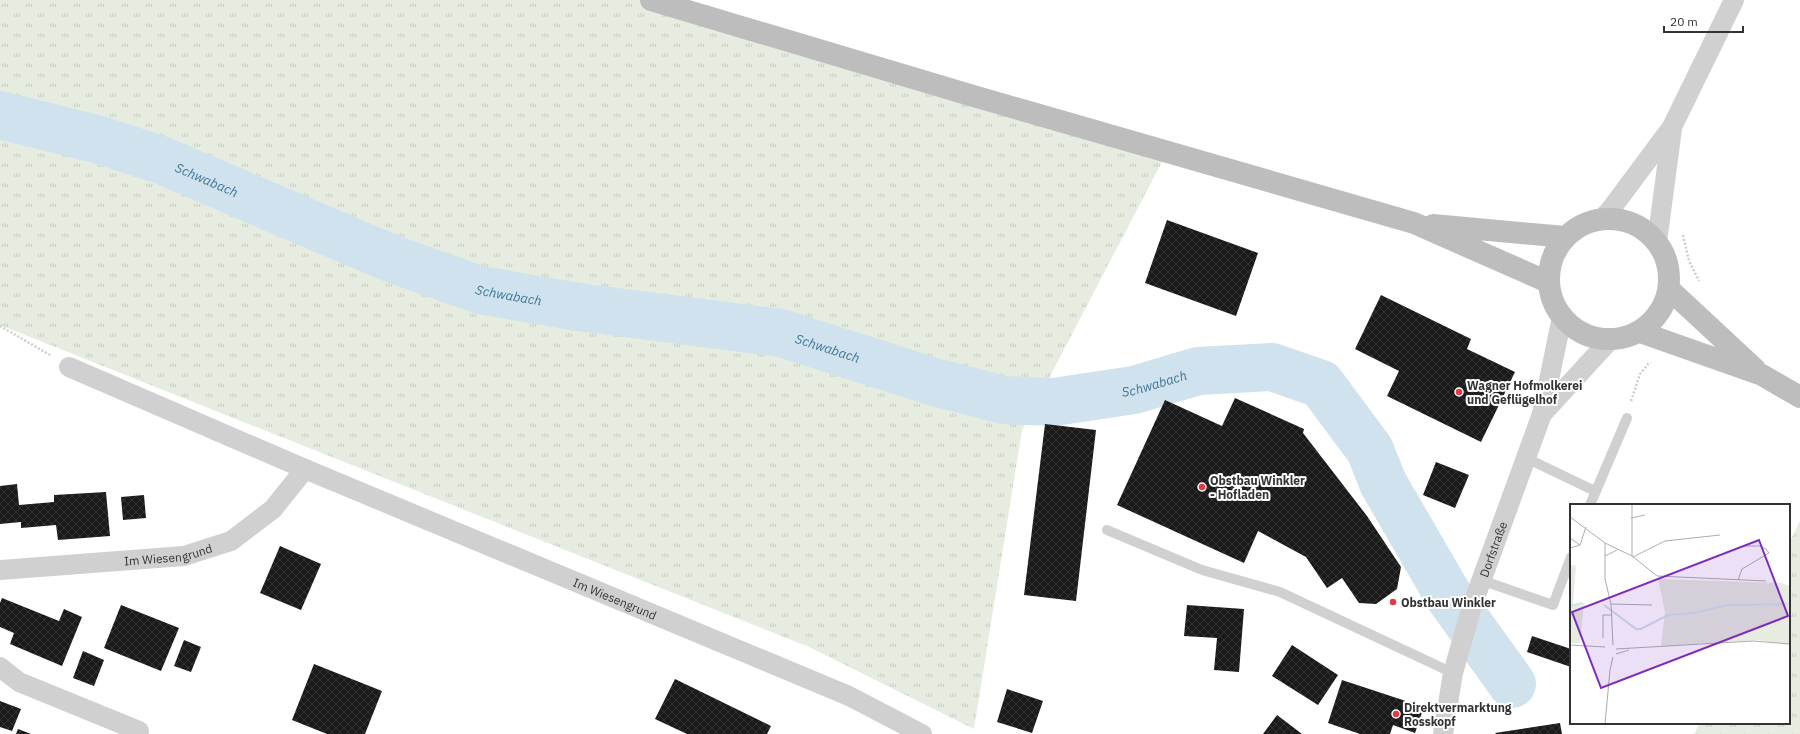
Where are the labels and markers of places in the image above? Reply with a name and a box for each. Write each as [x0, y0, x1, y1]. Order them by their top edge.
place label: Wagner Hofmolkerei und Geflügelhof [1467, 378, 1583, 407]
marker: Wagner Hofmolkerei und Geflügelhof [1454, 387, 1464, 397]
place label: Obstbau Winkler - Hofladen [1210, 473, 1305, 502]
marker: Obstbau Winkler - Hofladen [1197, 482, 1207, 492]
place label: Obstbau Winkler [1401, 595, 1496, 610]
marker: Obstbau Winkler [1388, 597, 1398, 607]
place label: Direktvermarktung Rosskopf [1404, 700, 1512, 729]
marker: Direktvermarktung Rosskopf [1391, 709, 1401, 719]

